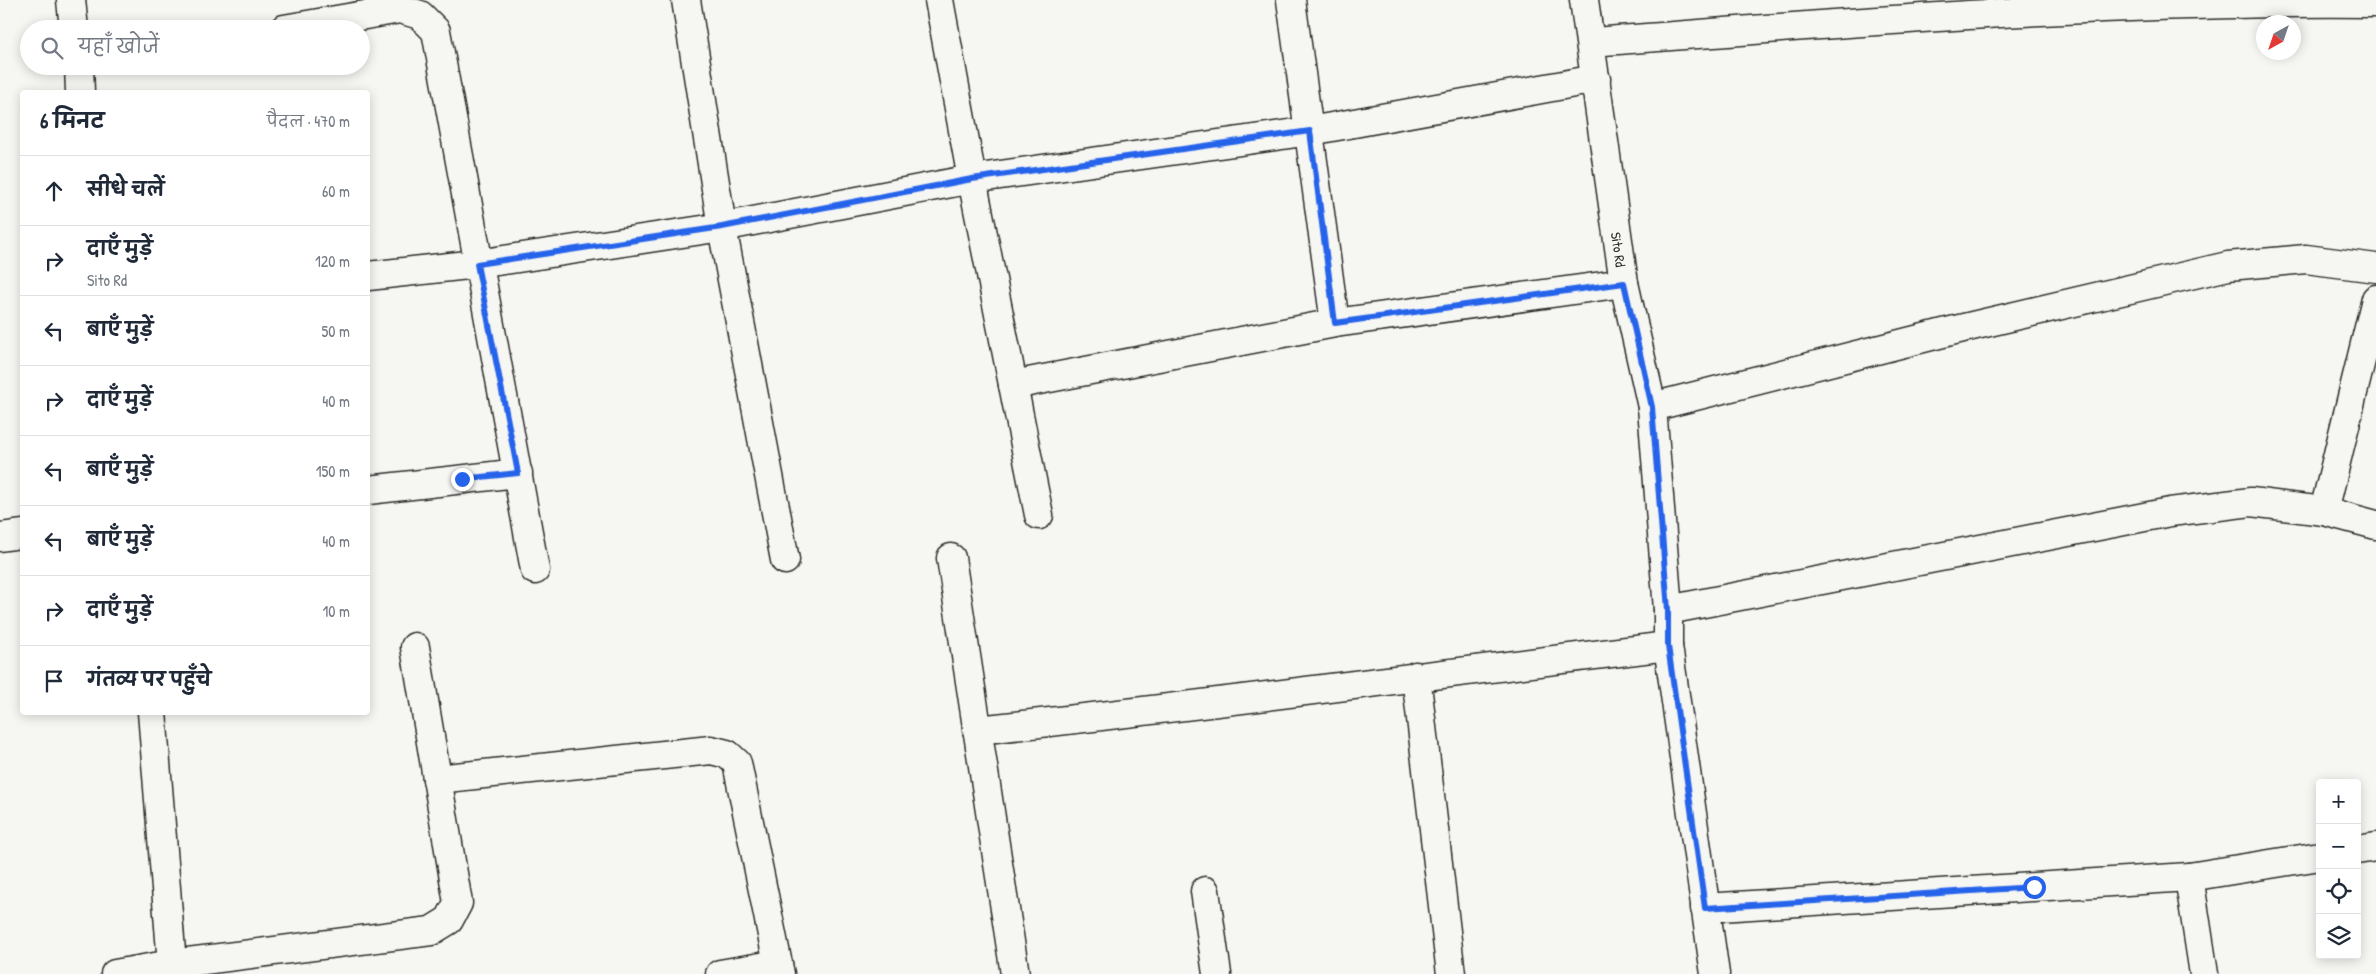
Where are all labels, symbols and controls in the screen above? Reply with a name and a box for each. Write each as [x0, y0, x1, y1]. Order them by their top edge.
north arrow [2256, 15, 2301, 60]
search box [20, 20, 370, 75]
text: यहाँ खोजें [78, 33, 159, 59]
icon: search [38, 34, 66, 62]
text: 6 मिनट [40, 106, 104, 135]
text: पैदल · 470 m [267, 110, 350, 132]
text: सीधे चलें [87, 176, 164, 202]
icon: ahead [40, 177, 68, 205]
text: 60 m [322, 180, 350, 202]
street label: Sito Rd [1607, 231, 1631, 269]
text: दाएँ मुड़ें [87, 235, 153, 261]
icon: right [40, 247, 68, 275]
text: 120 m [315, 250, 350, 272]
text: Sito Rd [87, 269, 127, 291]
text: बाएँ मुड़ें [87, 316, 153, 342]
icon: left [40, 317, 68, 345]
text: 50 m [322, 320, 350, 342]
text: दाएँ मुड़ें [87, 386, 153, 412]
icon: right [40, 387, 68, 415]
text: 40 m [322, 390, 350, 412]
text: बाएँ मुड़ें [87, 456, 153, 482]
icon: left [40, 457, 68, 485]
text: 150 m [316, 460, 350, 482]
route end [451, 468, 474, 491]
text: बाएँ मुड़ें [87, 526, 153, 552]
icon: left [40, 527, 68, 555]
text: 40 m [322, 530, 350, 552]
text: दाएँ मुड़ें [87, 596, 153, 622]
icon: right [40, 597, 68, 625]
text: 10 m [322, 600, 350, 622]
text: गंतव्य पर पहुँचे [87, 666, 211, 692]
icon: arrive [40, 667, 68, 695]
map controls [2316, 779, 2361, 959]
button: + [2316, 779, 2361, 824]
button: − [2316, 824, 2361, 869]
button: locate [2316, 869, 2361, 914]
route start [2023, 876, 2046, 899]
button: layers [2316, 914, 2361, 959]

